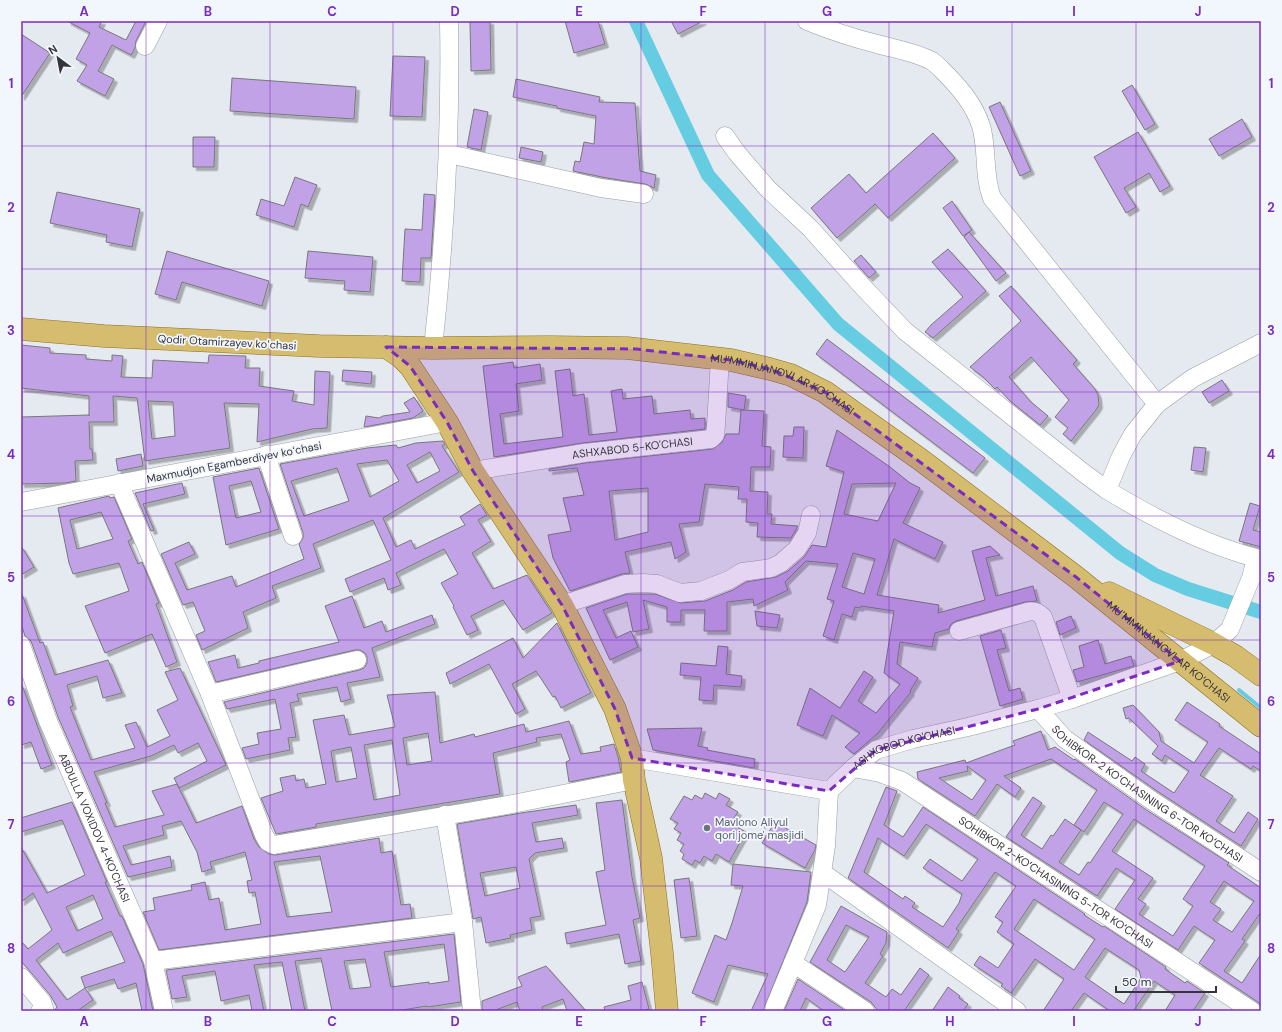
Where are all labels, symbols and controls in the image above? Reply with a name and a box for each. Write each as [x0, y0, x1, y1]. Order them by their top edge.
text: A [79, 3, 89, 20]
text: B [204, 3, 212, 20]
text: C [327, 3, 337, 20]
text: D [450, 3, 460, 20]
text: E [575, 3, 583, 20]
text: F [699, 3, 707, 20]
text: G [822, 3, 832, 20]
text: H [945, 3, 955, 20]
text: I [1072, 3, 1076, 20]
text: J [1194, 3, 1202, 20]
north arrow [38, 38, 78, 78]
text: N [46, 41, 60, 58]
text: 1 [9, 75, 13, 92]
text: 1 [1269, 75, 1273, 92]
text: 2 [7, 199, 15, 216]
text: 2 [1267, 199, 1275, 216]
text: 3 [7, 322, 15, 339]
text: 3 [1267, 322, 1275, 339]
street label: Qodir Otamirzayev koʻchasi [157, 331, 297, 353]
street label: MU’MMINJANOVLAR KO‘CHASI [710, 351, 857, 417]
street label: ASHXABOD 5-KO'CHASI [571, 434, 693, 462]
street label: Maxmudjon Egamberdiyev koʻchasi [145, 438, 323, 486]
text: 4 [7, 446, 15, 463]
text: 4 [1267, 446, 1275, 463]
text: 5 [7, 569, 15, 586]
text: 5 [1267, 569, 1275, 586]
street label: MU’MMINJANOVLAR KO‘CHASI [1104, 598, 1233, 706]
text: 6 [7, 693, 15, 710]
text: 6 [1267, 693, 1275, 710]
street label: SOHIBKOR-2 KO‘CHASINING 6-TOR KO‘CHASI [1049, 722, 1245, 865]
street label: ASHXOBOD KO'CHASI [850, 723, 956, 773]
street label: ABDULLA VOXIDOV 4-KO'CHASI [56, 751, 133, 904]
street label: SOHIBKOR 2-KO‘CHASINING 5-TOR KO‘CHASI [956, 813, 1156, 951]
place label: Mavlono Aliyul qori jome' masjidi [715, 815, 804, 842]
text: 7 [8, 816, 15, 833]
text: 7 [1268, 816, 1275, 833]
marker: Mavlono Aliyul qori jome' masjidi [702, 823, 712, 833]
text: 8 [7, 940, 15, 957]
text: 8 [1267, 940, 1275, 957]
scale bar [1116, 968, 1216, 994]
text: 50 m [1122, 974, 1151, 990]
text: A [79, 1013, 89, 1030]
text: B [204, 1013, 212, 1030]
text: C [327, 1013, 337, 1030]
text: D [450, 1013, 460, 1030]
text: E [575, 1013, 583, 1030]
text: F [699, 1013, 707, 1030]
text: G [822, 1013, 832, 1030]
text: H [945, 1013, 955, 1030]
text: I [1072, 1013, 1076, 1030]
text: J [1194, 1013, 1202, 1030]

